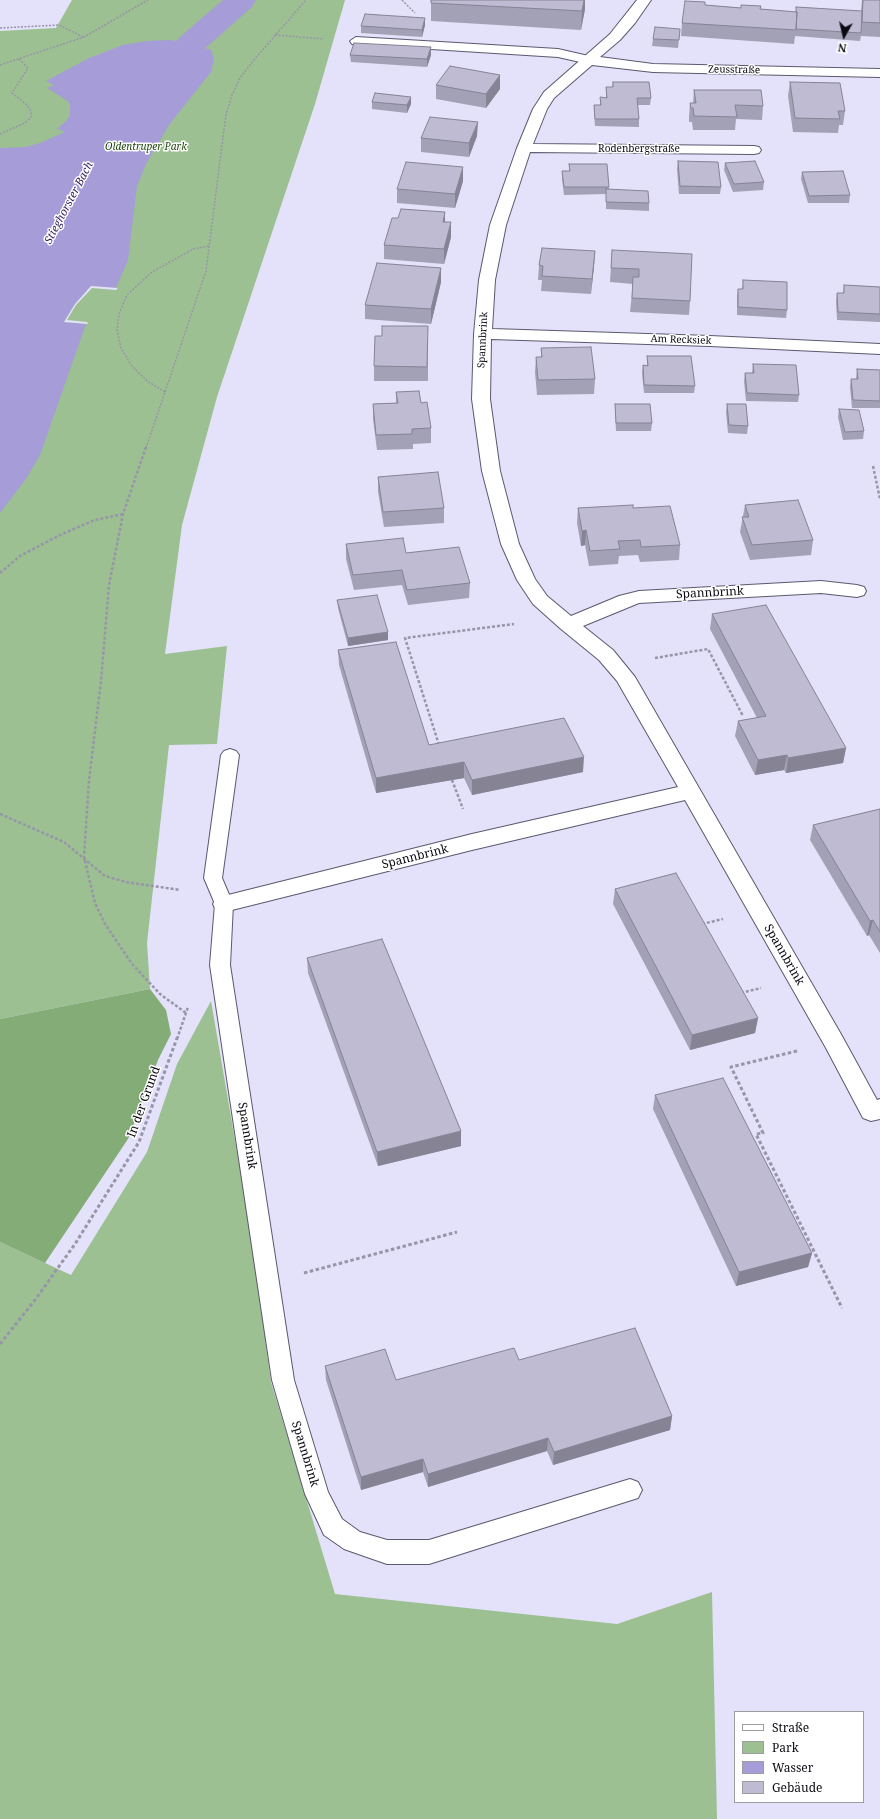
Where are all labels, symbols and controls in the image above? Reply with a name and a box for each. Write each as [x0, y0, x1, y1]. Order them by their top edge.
north arrow [824, 16, 864, 56]
text: N [837, 40, 848, 56]
street label: Zeusstraße [708, 64, 760, 76]
park label: Oldentruper Park [105, 141, 187, 153]
street label: Rodenbergstraße [598, 143, 680, 155]
water label: Stieghorster Bach [42, 160, 96, 246]
street label: Spannbrink [476, 311, 490, 369]
street label: Am Recksiek [650, 333, 712, 347]
street label: Spannbrink [676, 584, 744, 602]
street label: Spannbrink [380, 842, 450, 872]
street label: Spannbrink [761, 922, 807, 988]
street label: In der Grund [124, 1064, 164, 1140]
street label: Spannbrink [235, 1101, 259, 1171]
street label: Spannbrink [288, 1419, 322, 1489]
legend [734, 1711, 864, 1803]
text: Straße [772, 1719, 809, 1736]
text: Park [772, 1739, 799, 1756]
text: Wasser [772, 1759, 813, 1776]
text: Gebäude [772, 1779, 823, 1796]

